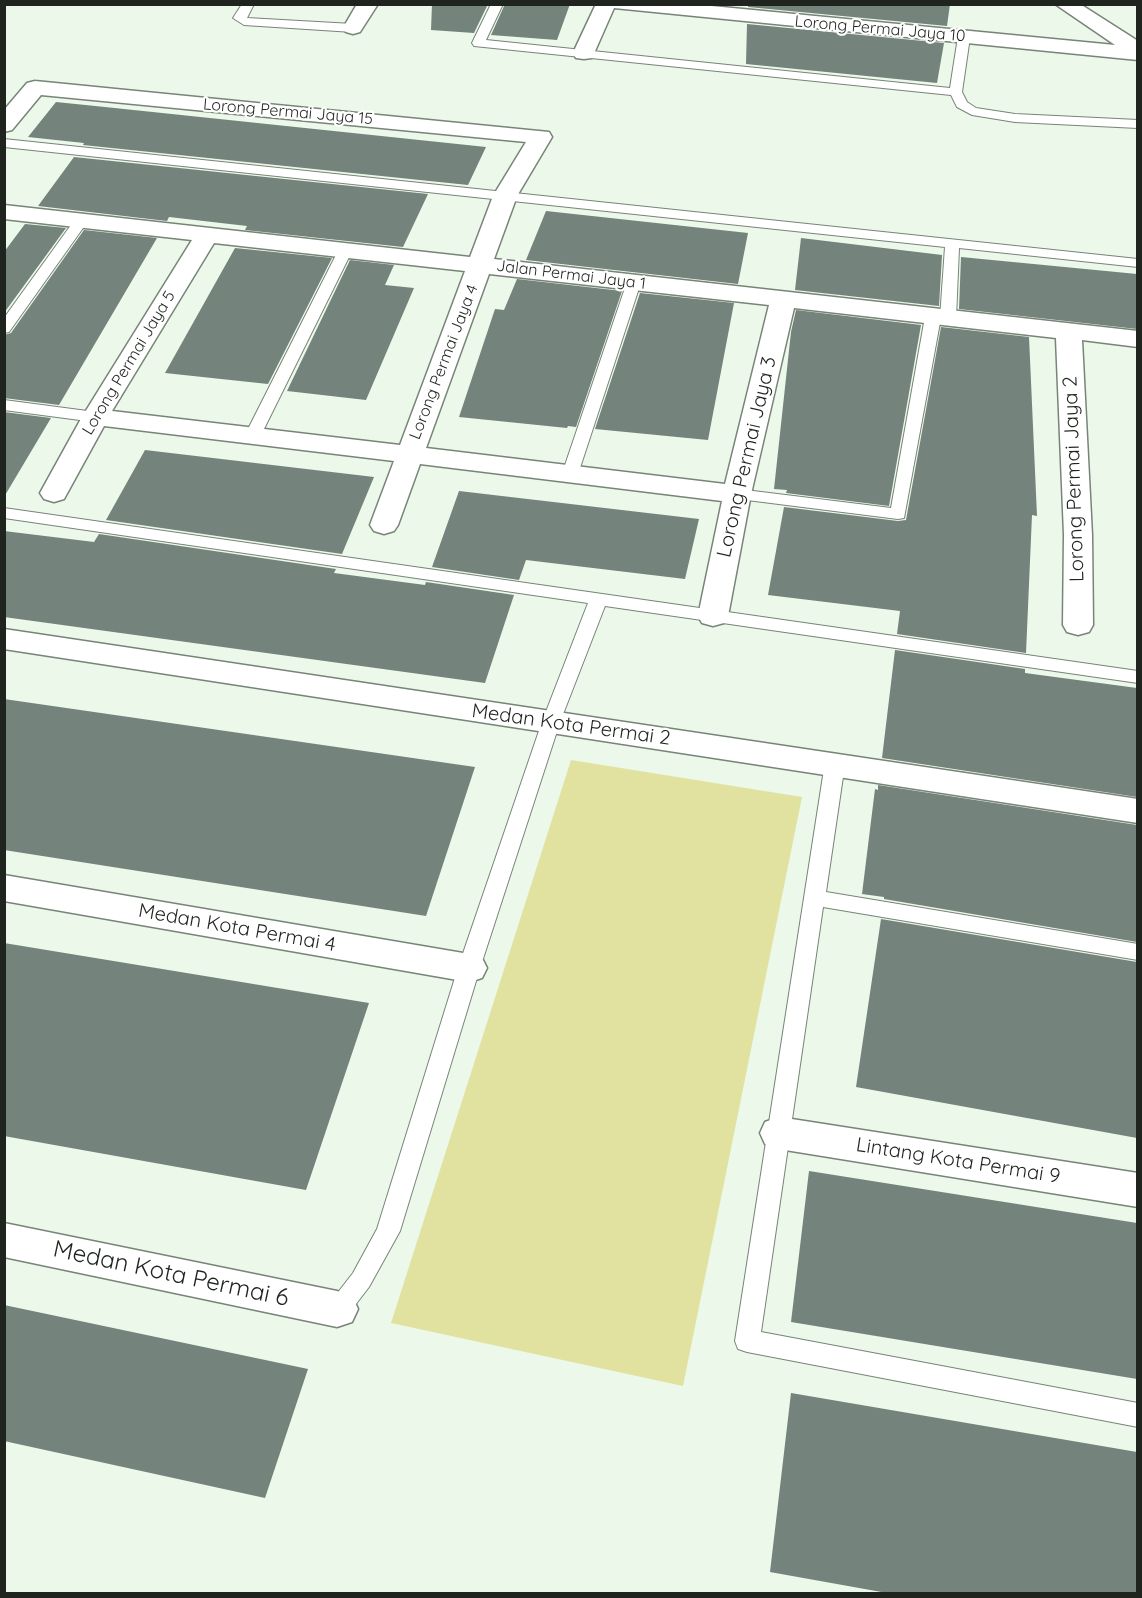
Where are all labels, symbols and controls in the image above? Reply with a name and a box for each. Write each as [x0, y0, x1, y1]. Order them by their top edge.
street label: Lorong Permai Jaya 10 [794, 12, 966, 46]
street label: Lorong Permai Jaya 15 [202, 95, 374, 129]
street label: Jalan Permai Jaya 1 [495, 256, 647, 294]
street label: Lorong Permai Jaya 4 [406, 282, 482, 442]
street label: Lorong Permai Jaya 5 [78, 288, 180, 438]
street label: Lorong Permai Jaya 3 [712, 354, 782, 560]
street label: Lorong Permai Jaya 2 [1058, 376, 1090, 582]
street label: Medan Kota Permai 2 [470, 699, 672, 751]
street label: Medan Kota Permai 4 [136, 899, 338, 957]
street label: Lintang Kota Permai 9 [854, 1133, 1062, 1189]
street label: Medan Kota Permai 6 [51, 1235, 291, 1313]

